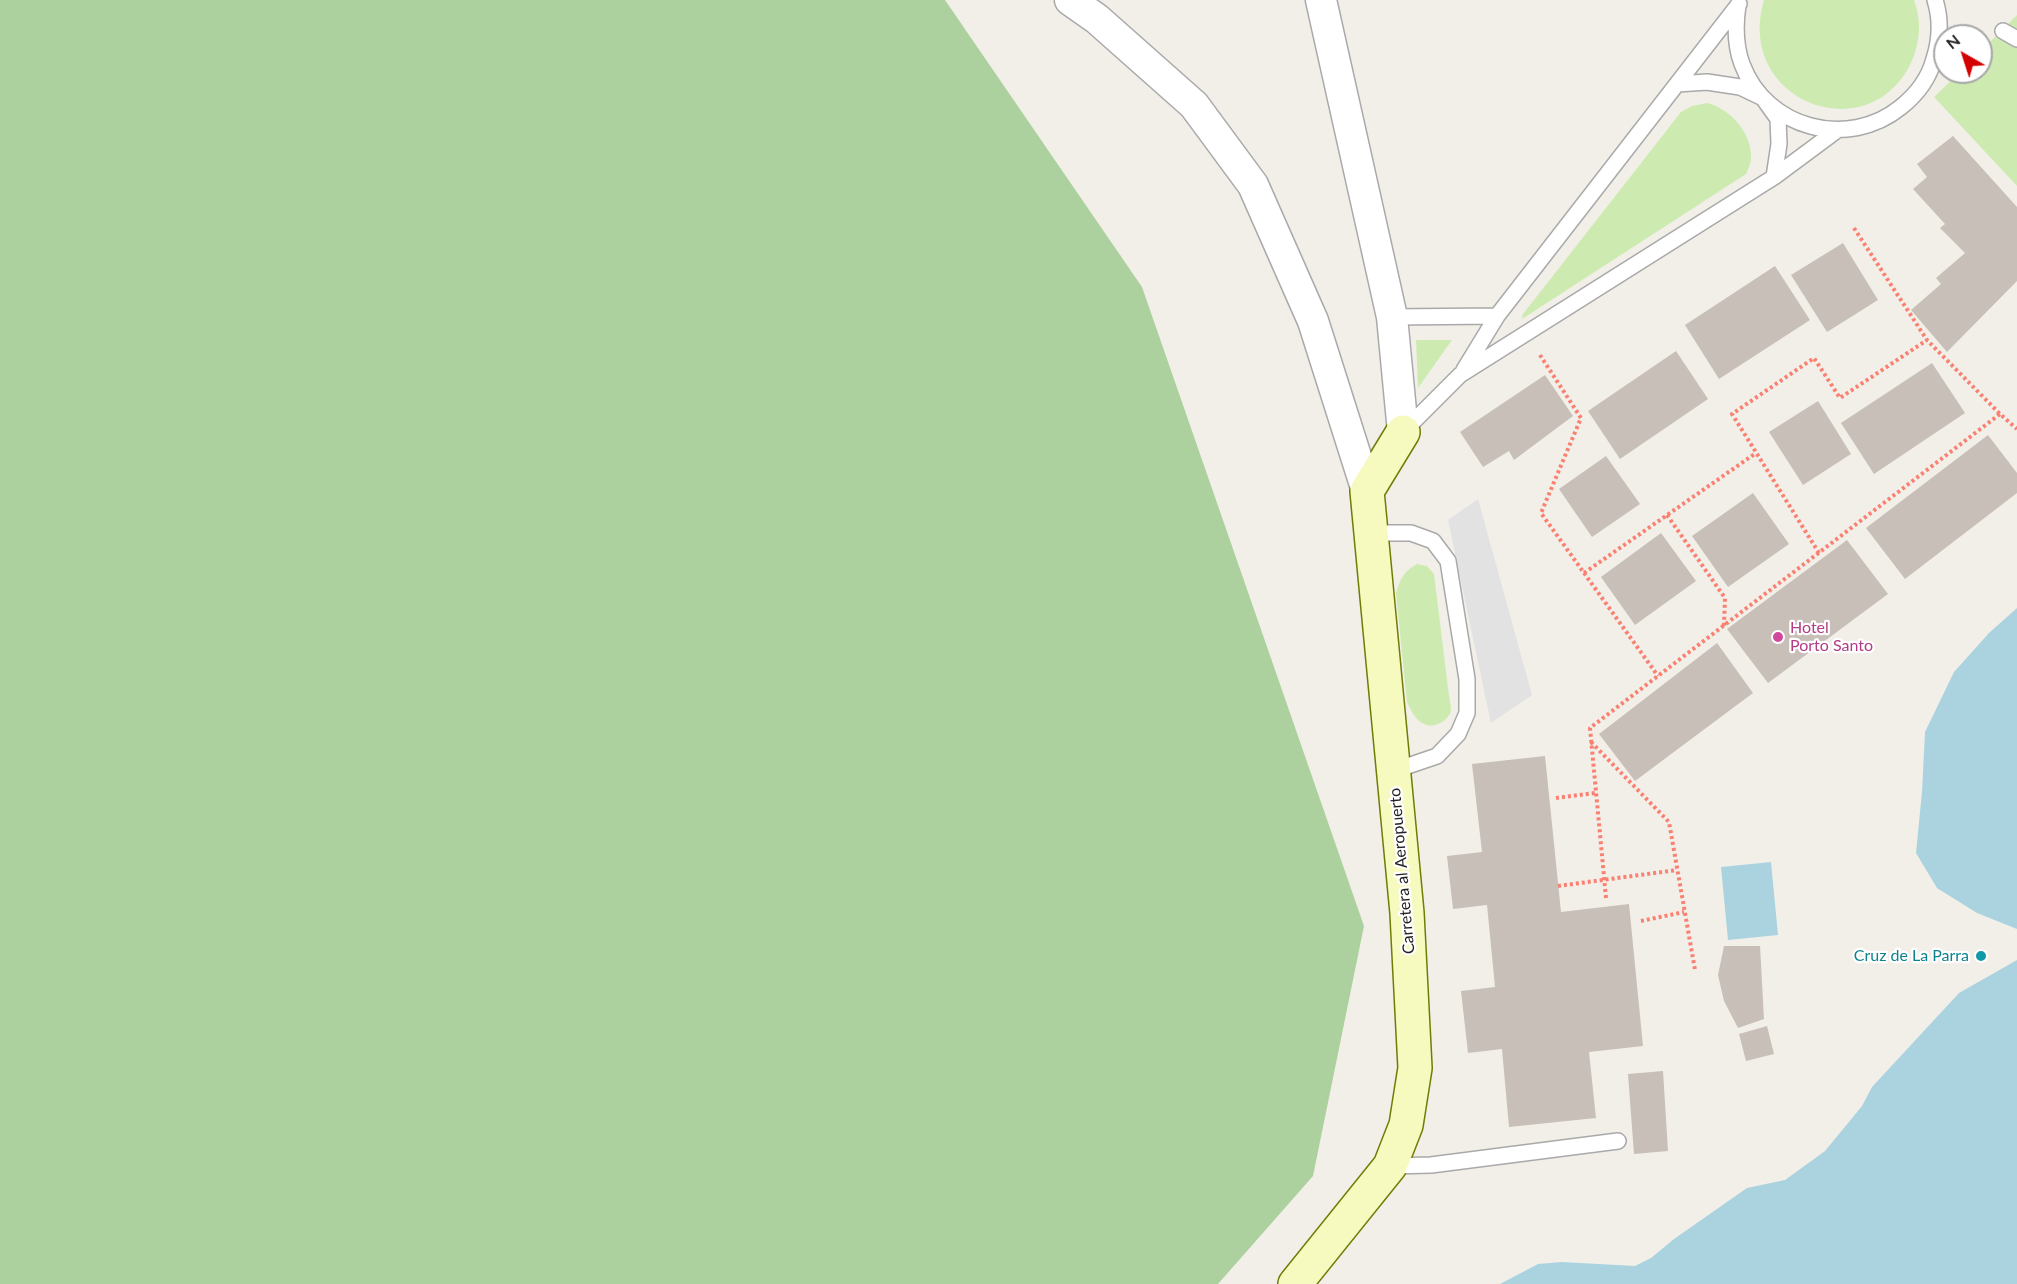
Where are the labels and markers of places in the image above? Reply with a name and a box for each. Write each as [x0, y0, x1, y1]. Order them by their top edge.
place label: Hotel Porto Santo [1790, 618, 1873, 656]
marker: Hotel Porto Santo [1771, 630, 1785, 644]
place label: Cruz de La Parra [1854, 946, 1969, 966]
marker: Cruz de La Parra [1974, 949, 1988, 963]

